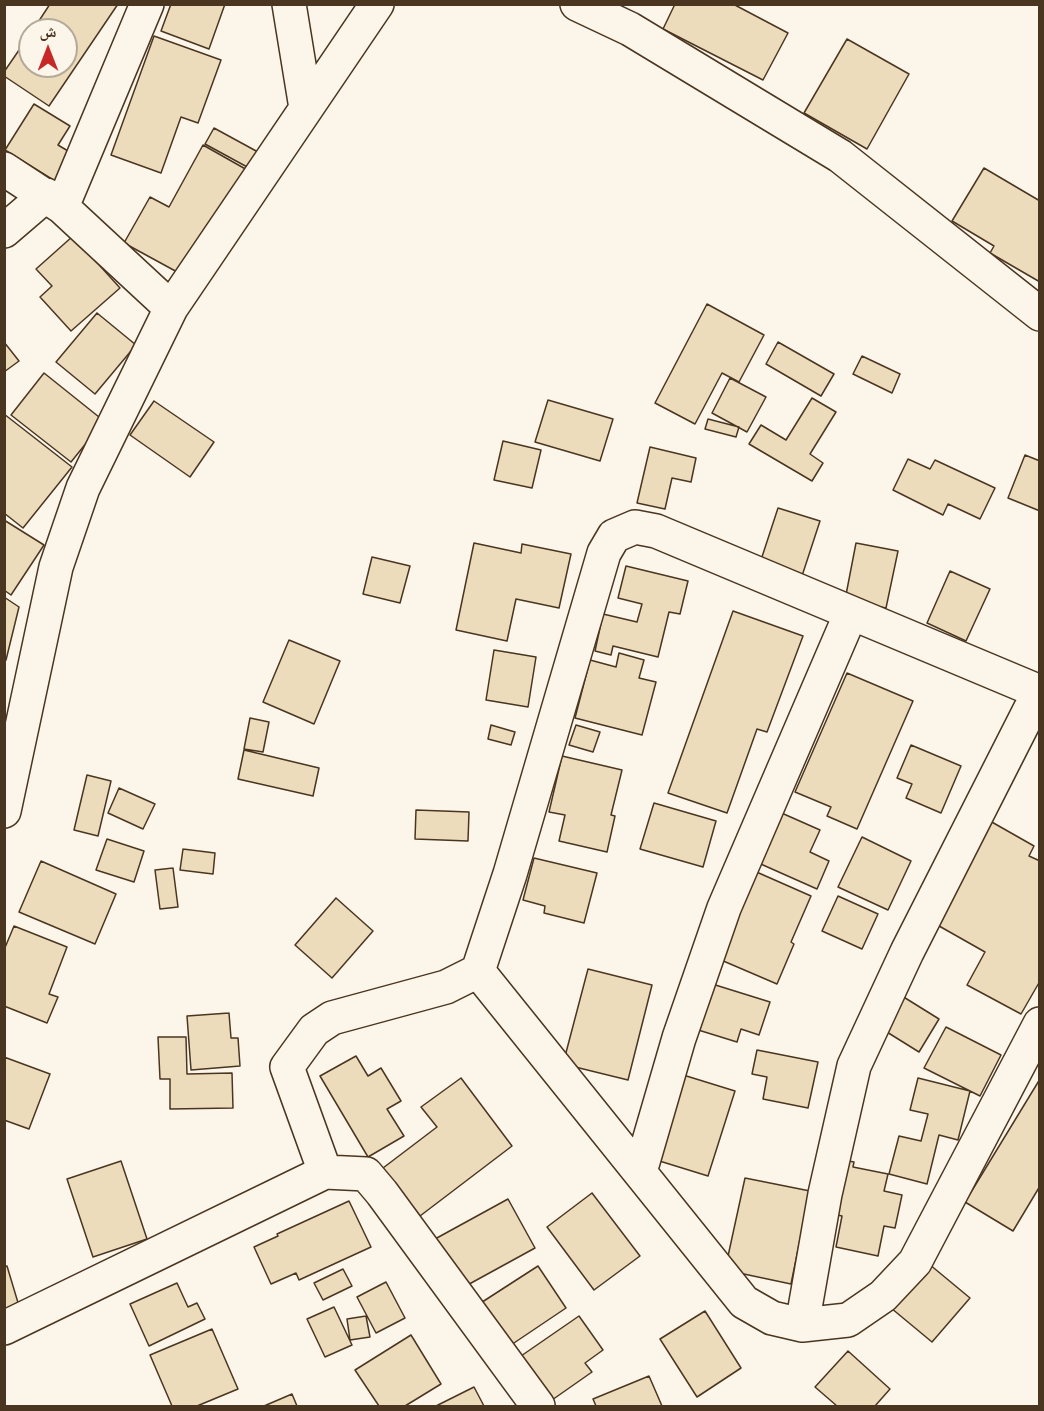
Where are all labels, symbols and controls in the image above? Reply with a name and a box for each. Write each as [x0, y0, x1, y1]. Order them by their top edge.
north arrow [18, 18, 78, 78]
text: ش [40, 20, 56, 43]

